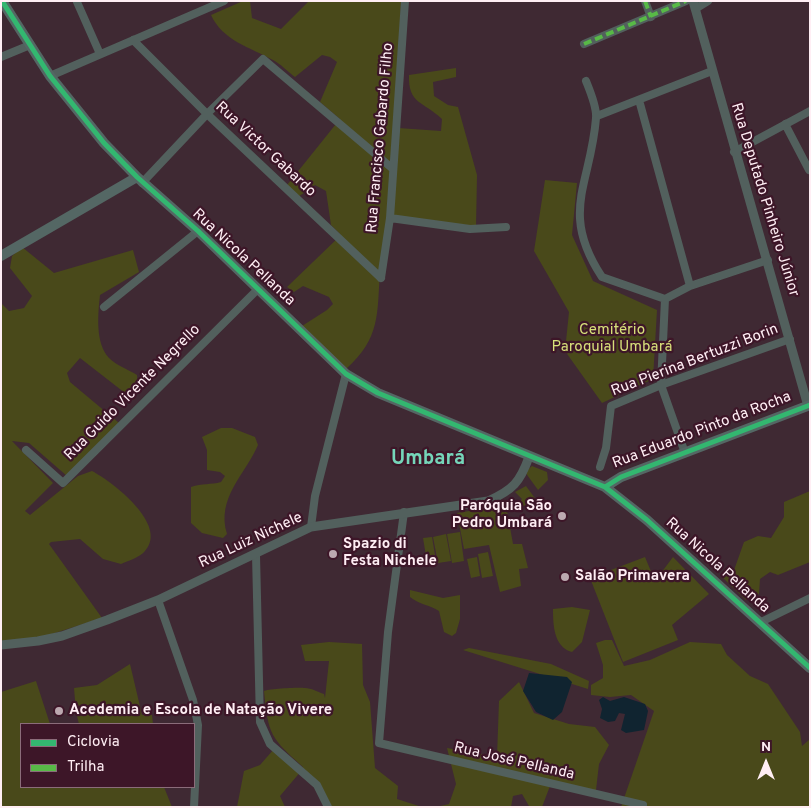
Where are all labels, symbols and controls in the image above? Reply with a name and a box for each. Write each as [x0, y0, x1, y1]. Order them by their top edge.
street label: Rua Francisco Gabardo Filho [364, 42, 398, 234]
street label: Rua Victor Gabardo [211, 99, 319, 201]
street label: Rua Deputado Pinheiro Júnior [726, 101, 802, 299]
street label: Rua Nicola Pellanda [188, 206, 298, 310]
street label: Rua Guido Vicente Negrello [61, 321, 205, 465]
street label: Rua Pierina Bertuzzi Borin [609, 321, 781, 401]
park label: Cemitério Paroquial Umbará [552, 322, 672, 357]
street label: Rua Eduardo Pinto da Rocha [610, 389, 794, 473]
district label: Umbará [391, 448, 465, 472]
place label: Paróquia São Pedro Umbará [452, 498, 552, 533]
street label: Rua Luiz Nichele [196, 509, 306, 573]
marker: Paróquia São Pedro Umbará [556, 510, 568, 522]
street label: Rua Nicola Pellanda [661, 514, 773, 618]
place label: Spazio di Festa Nichele [343, 536, 437, 571]
marker: Spazio di Festa Nichele [327, 548, 339, 560]
place label: Salão Primavera [575, 568, 690, 586]
marker: Salão Primavera [559, 571, 571, 583]
place label: Acedemia e Escola de Natação Vivere [69, 702, 332, 720]
marker: Acedemia e Escola de Natação Vivere [53, 705, 65, 717]
legend [20, 723, 195, 788]
text: Ciclovia [67, 733, 120, 752]
north arrow [741, 738, 791, 788]
street label: Rua José Pellanda [452, 739, 576, 785]
text: N [761, 739, 771, 756]
text: Trilha [67, 758, 104, 777]

